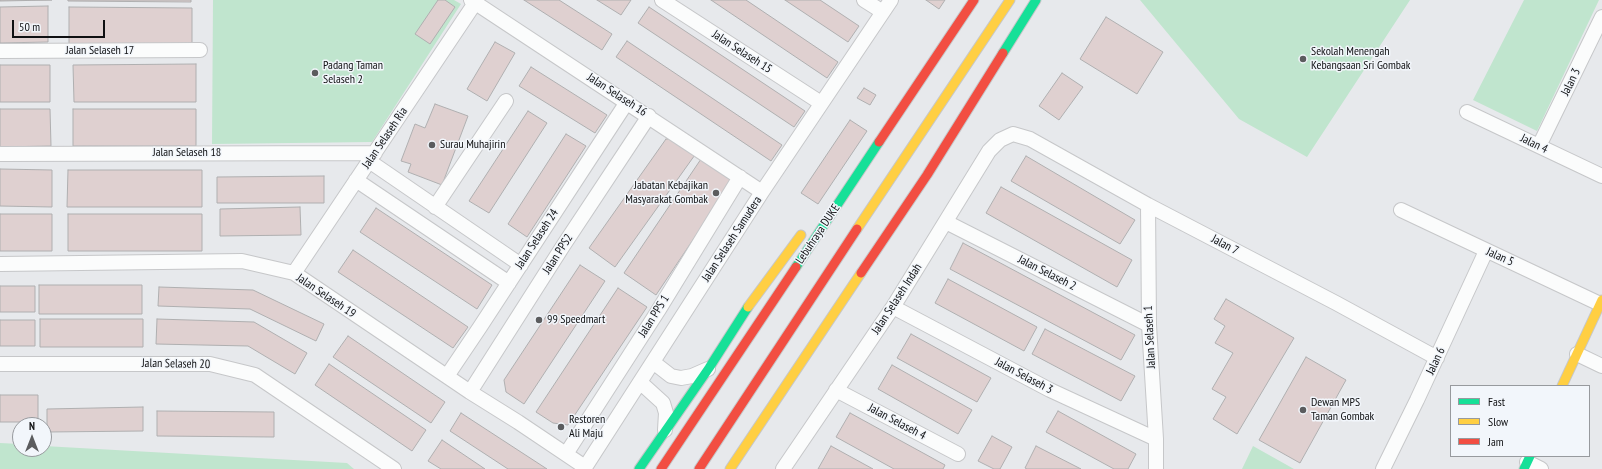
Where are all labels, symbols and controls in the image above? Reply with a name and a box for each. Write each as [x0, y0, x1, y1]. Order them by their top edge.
scale bar [14, 12, 107, 38]
text: 50 m [19, 19, 40, 34]
street label: Jalan Selaseh 15 [709, 27, 775, 77]
street label: Jalan Selaseh 17 [66, 44, 134, 58]
place label: Sekolah Menengah Kebangsaan Sri Gombak [1311, 45, 1410, 73]
marker: Sekolah Menengah Kebangsaan Sri Gombak [1298, 54, 1308, 64]
place label: Padang Taman Selaseh 2 [323, 59, 383, 87]
street label: Jalan 3 [1558, 66, 1584, 98]
marker: Padang Taman Selaseh 2 [310, 68, 320, 78]
street label: Jalan Selaseh 16 [584, 70, 650, 120]
street label: Jalan Selaseh Ria [359, 105, 411, 171]
street label: Jalan 4 [1518, 131, 1550, 157]
place label: Surau Muhajirin [440, 138, 505, 152]
marker: Surau Muhajirin [427, 140, 437, 150]
street label: Jalan Selaseh 18 [153, 146, 221, 160]
place label: Jabatan Kebajikan Masyarakat Gombak [625, 179, 708, 207]
marker: Jabatan Kebajikan Masyarakat Gombak [711, 188, 721, 198]
street label: Jalan Selaseh Samudera [699, 194, 765, 284]
street label: Lebuhraya DUKE [793, 202, 843, 266]
street label: Jalan Selaseh 24 [512, 206, 562, 272]
street label: Jalan PPS2 [540, 231, 576, 277]
street label: Jalan 7 [1209, 232, 1241, 258]
street label: Jalan 5 [1484, 245, 1516, 269]
street label: Jalan Selaseh 2 [1016, 252, 1078, 294]
street label: Jalan Selaseh Indah [869, 261, 925, 337]
street label: Jalan Selaseh 19 [294, 271, 358, 321]
street label: Jalan PPS 1 [635, 292, 673, 340]
street label: Jalan Selaseh 1 [1141, 305, 1159, 369]
place label: 99 Speedmart [547, 313, 605, 327]
marker: 99 Speedmart [534, 315, 544, 325]
street label: Jalan 6 [1423, 345, 1449, 377]
street label: Jalan Selaseh 3 [993, 355, 1055, 397]
street label: Jalan Selaseh 20 [142, 356, 210, 372]
legend [1450, 385, 1590, 457]
text: Fast [1488, 394, 1505, 409]
place label: Dewan MPS Taman Gombak [1311, 396, 1374, 424]
street label: Jalan Selaseh 4 [866, 401, 928, 443]
marker: Dewan MPS Taman Gombak [1298, 405, 1308, 415]
place label: Restoren Ali Maju [569, 413, 605, 441]
text: Slow [1488, 414, 1508, 429]
north arrow [12, 417, 52, 457]
text: N [29, 419, 35, 433]
marker: Restoren Ali Maju [556, 422, 566, 432]
text: Jam [1488, 434, 1504, 449]

